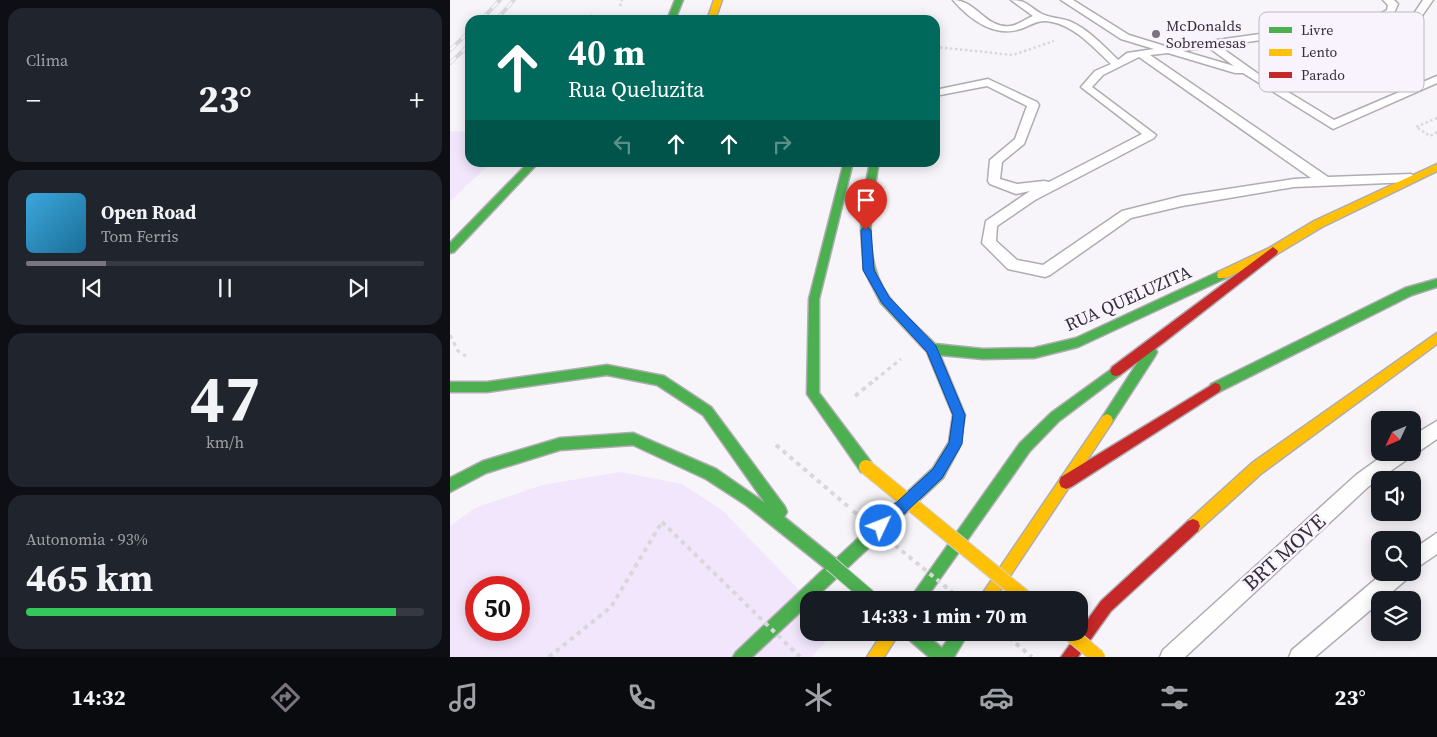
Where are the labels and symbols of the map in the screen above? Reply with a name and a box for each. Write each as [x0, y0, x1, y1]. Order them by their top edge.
legend [1259, 12, 1424, 92]
place label: McDonalds Sobremesas [1166, 15, 1246, 53]
text: Livre [1301, 20, 1333, 40]
marker: McDonalds Sobremesas [1150, 28, 1162, 40]
text: Lento [1301, 42, 1337, 62]
text: Parado [1301, 65, 1345, 85]
pin [845, 179, 887, 230]
street label: RUA QUELUZITA [1061, 259, 1195, 337]
north arrow [1371, 411, 1421, 461]
position arrow [854, 499, 906, 551]
street label: BRT MOVE [1236, 507, 1332, 597]
speed limit sign: 50 [465, 576, 530, 641]

